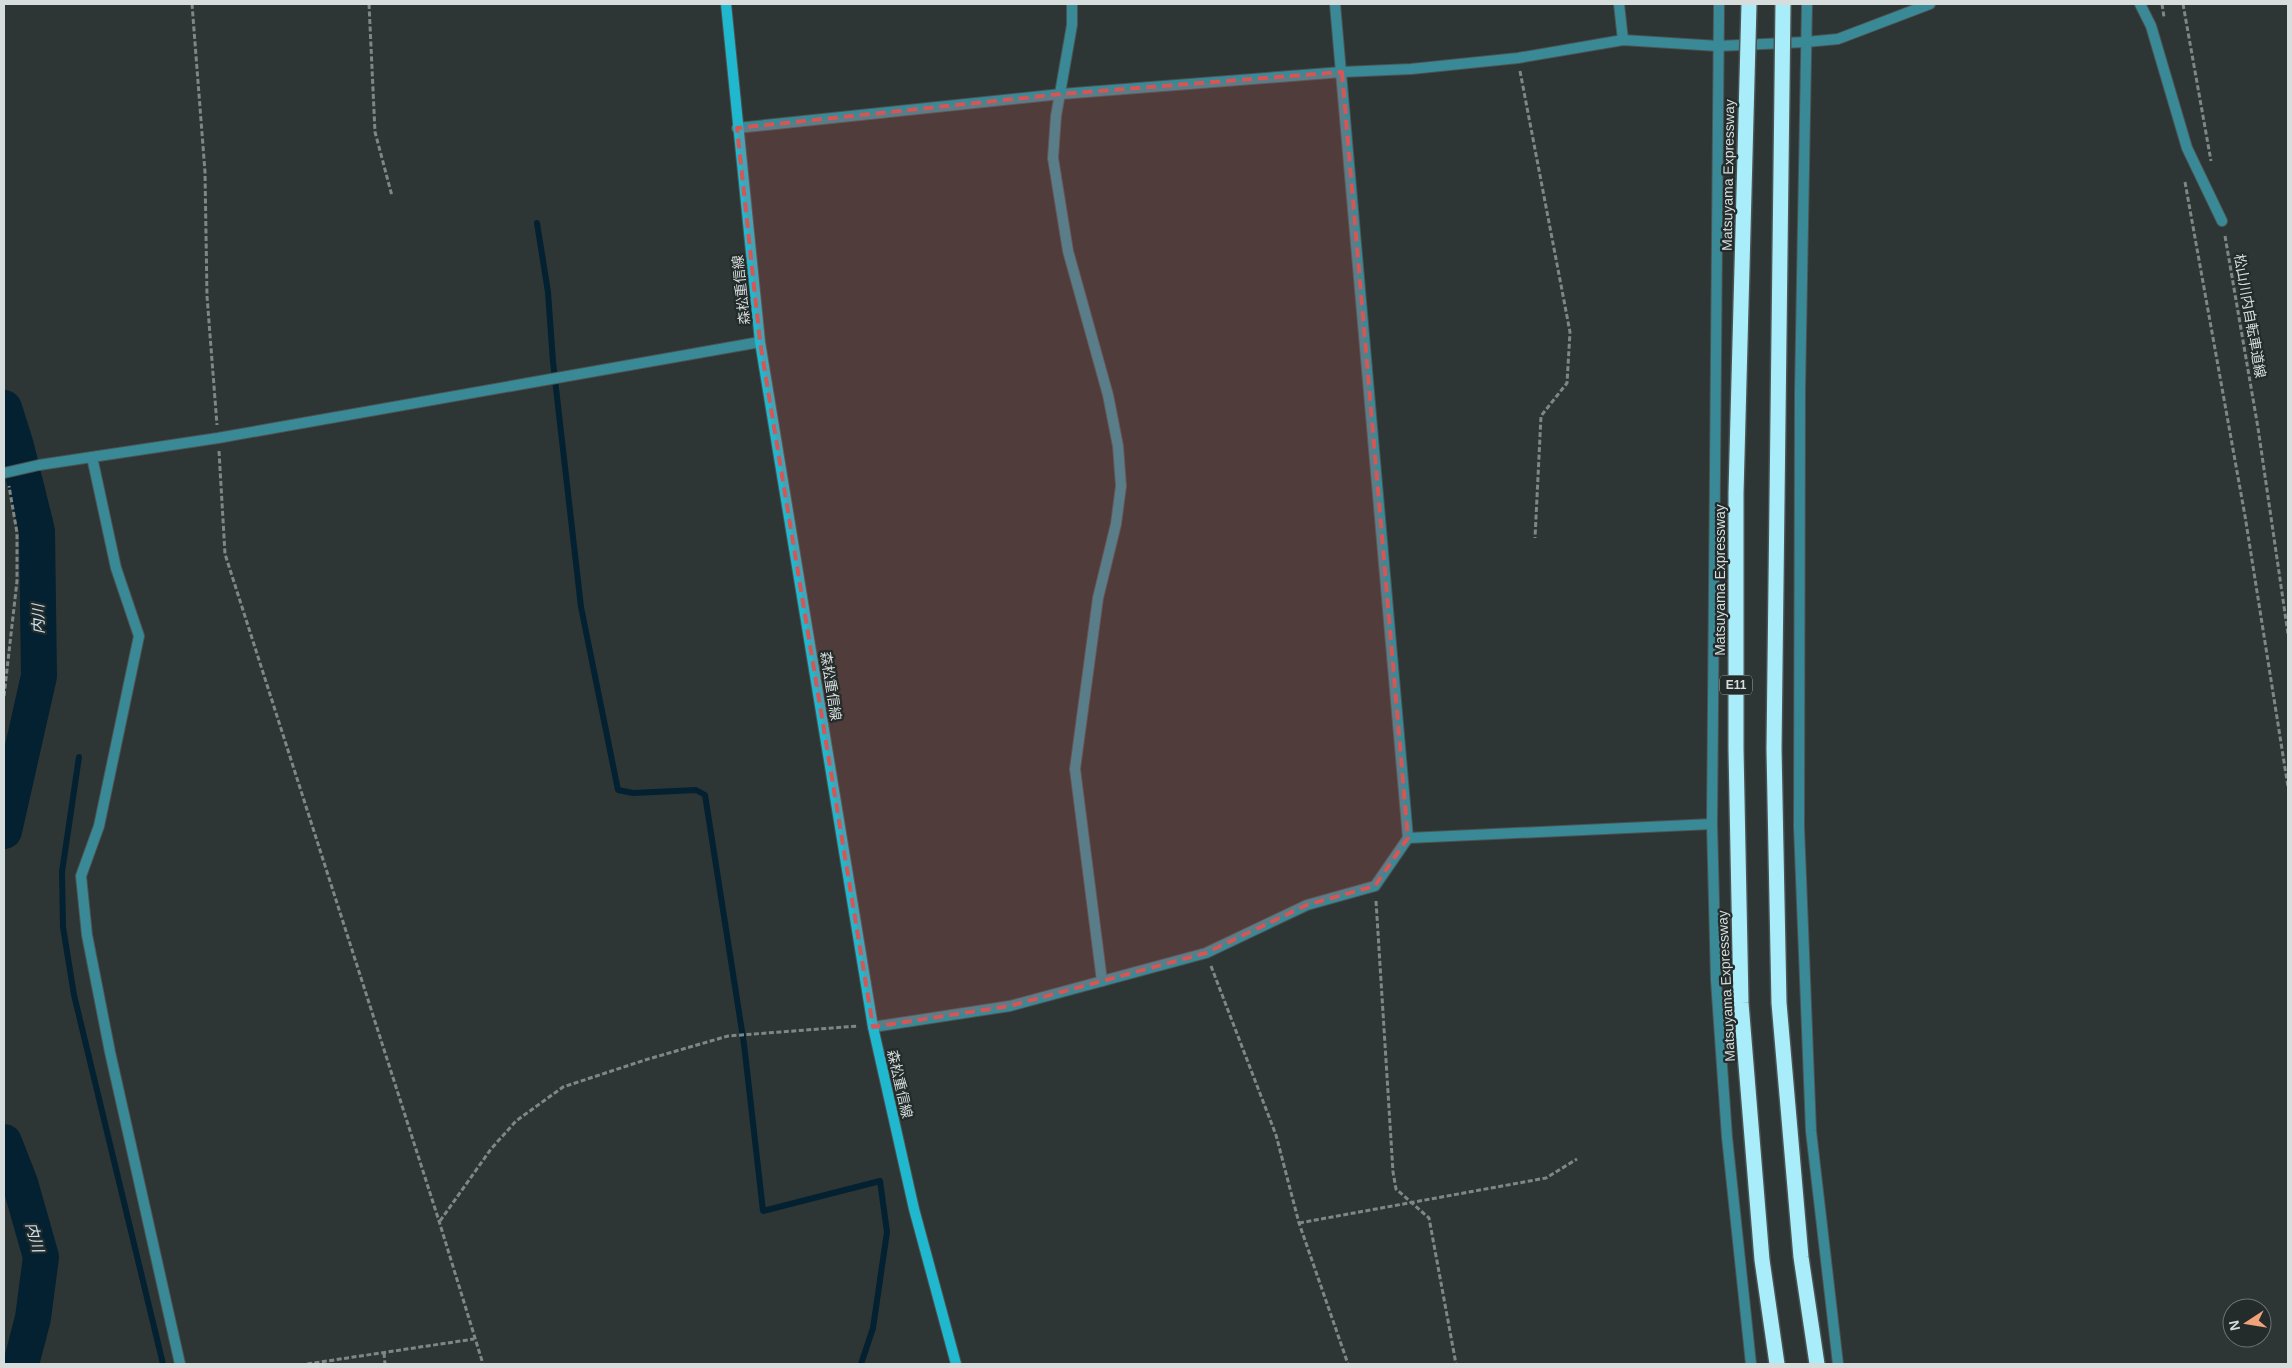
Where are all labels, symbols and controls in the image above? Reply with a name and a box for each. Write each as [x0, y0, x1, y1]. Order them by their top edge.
street label: Matsuyama Expressway [1719, 99, 1737, 251]
street label: 松山川内自転車道線 [2231, 253, 2269, 379]
street label: 森松重信線 [729, 254, 753, 326]
street label: Matsuyama Expressway [1712, 504, 1728, 656]
water label: 内川 [29, 602, 47, 634]
street label: 森松重信線 [818, 650, 844, 722]
road number: E11 [1720, 676, 1752, 694]
street label: Matsuyama Expressway [1714, 910, 1738, 1062]
street label: 森松重信線 [884, 1048, 916, 1120]
water label: 内川 [23, 1220, 48, 1256]
north arrow [2222, 1298, 2272, 1348]
text: N [2225, 1319, 2243, 1332]

